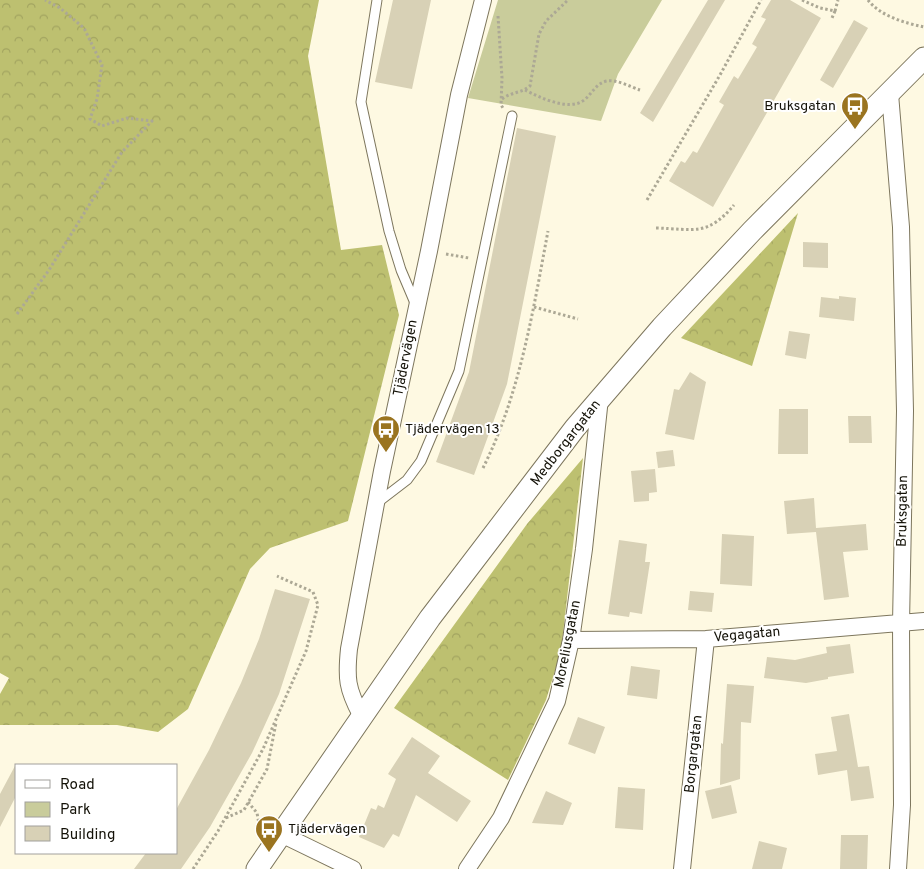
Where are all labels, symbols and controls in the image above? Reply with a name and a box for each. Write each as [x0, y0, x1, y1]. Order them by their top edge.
bus stop icon: Bruksgatan [840, 91, 870, 130]
place label: Bruksgatan [764, 98, 836, 115]
street label: Tjädervägen [390, 318, 422, 398]
street label: Medborgargatan [527, 397, 605, 489]
bus stop icon: Tjädervägen 13 [371, 414, 401, 453]
place label: Tjädervägen 13 [405, 421, 500, 438]
street label: Bruksgatan [894, 475, 912, 547]
street label: Moreliusgatan [551, 599, 585, 689]
street label: Vegagatan [713, 624, 781, 646]
street label: Borgargatan [681, 714, 707, 794]
legend [15, 764, 178, 854]
text: Road [60, 776, 95, 795]
text: Park [60, 801, 91, 820]
bus stop icon: Tjädervägen [254, 814, 284, 853]
place label: Tjädervägen [288, 821, 366, 838]
text: Building [60, 826, 115, 845]

